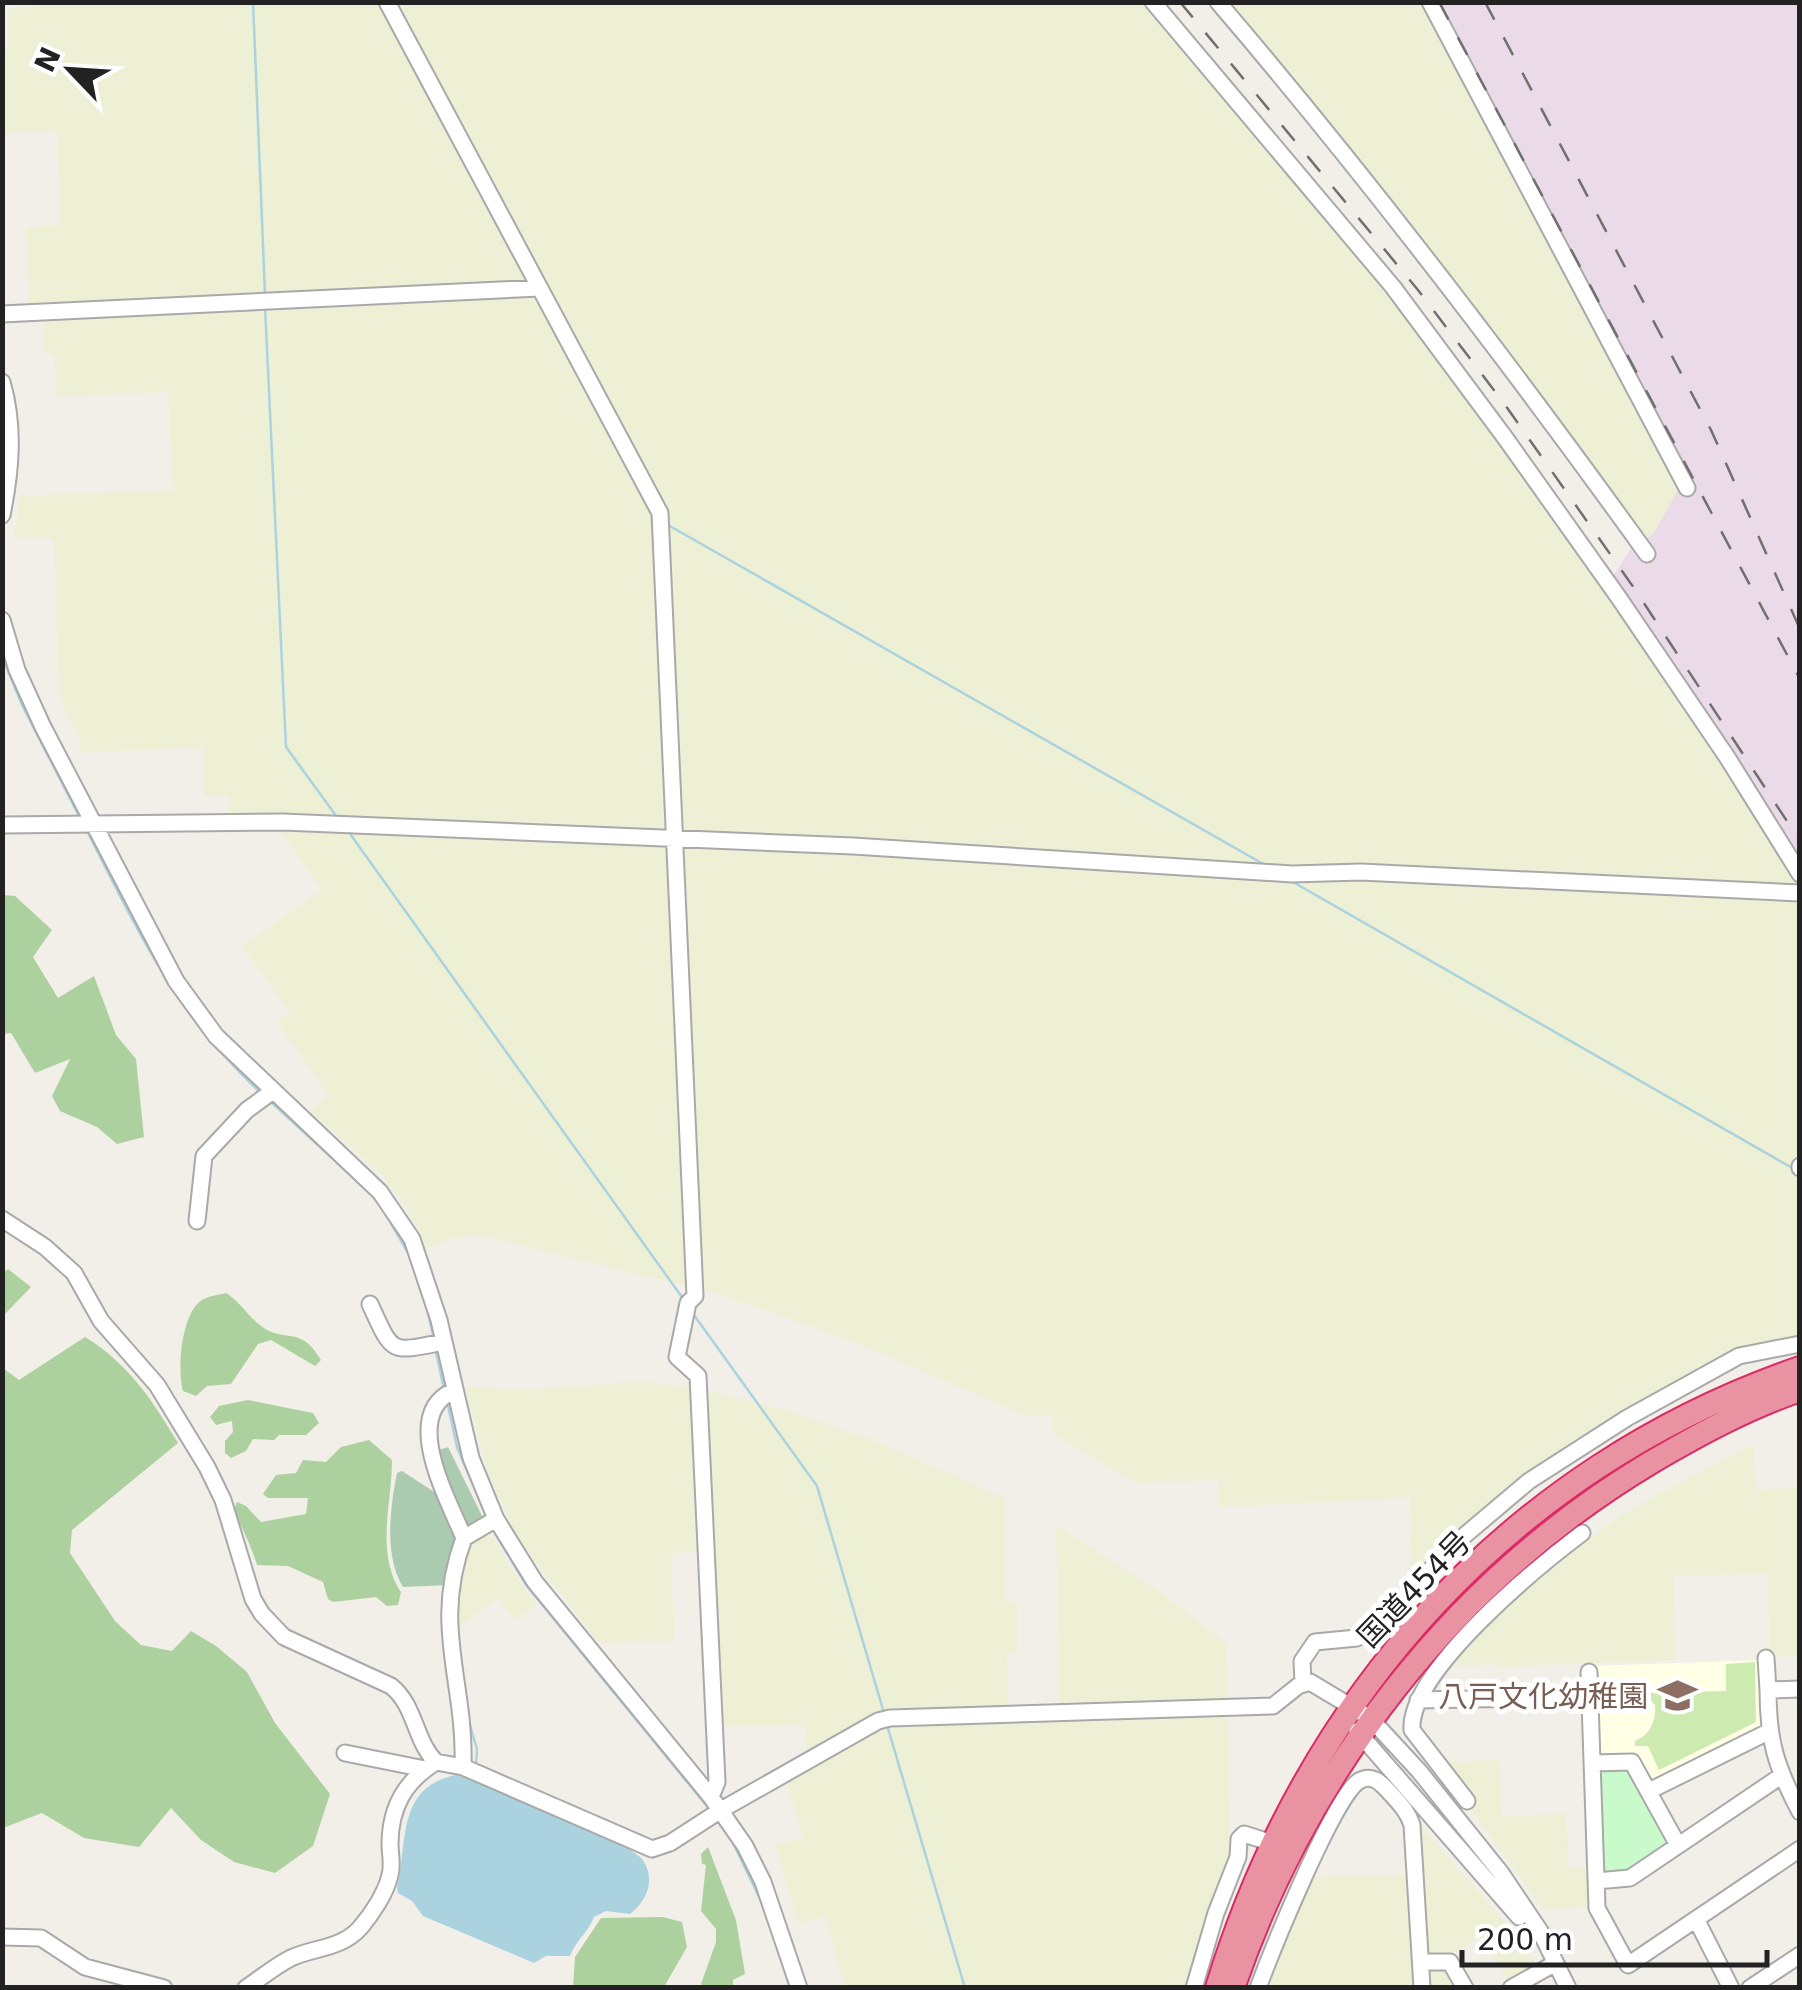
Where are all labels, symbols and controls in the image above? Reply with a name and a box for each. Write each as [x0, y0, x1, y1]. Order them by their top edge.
north arrow [20, 20, 120, 120]
text: N [28, 42, 68, 77]
street label: 国道454号 [1350, 1524, 1478, 1654]
school or university icon: 八戸文化幼稚園 [1657, 1675, 1699, 1717]
place label: 八戸文化幼稚園 [1438, 1679, 1648, 1714]
scale bar [1462, 1905, 1767, 1967]
text: 200 m [1477, 1922, 1573, 1957]

